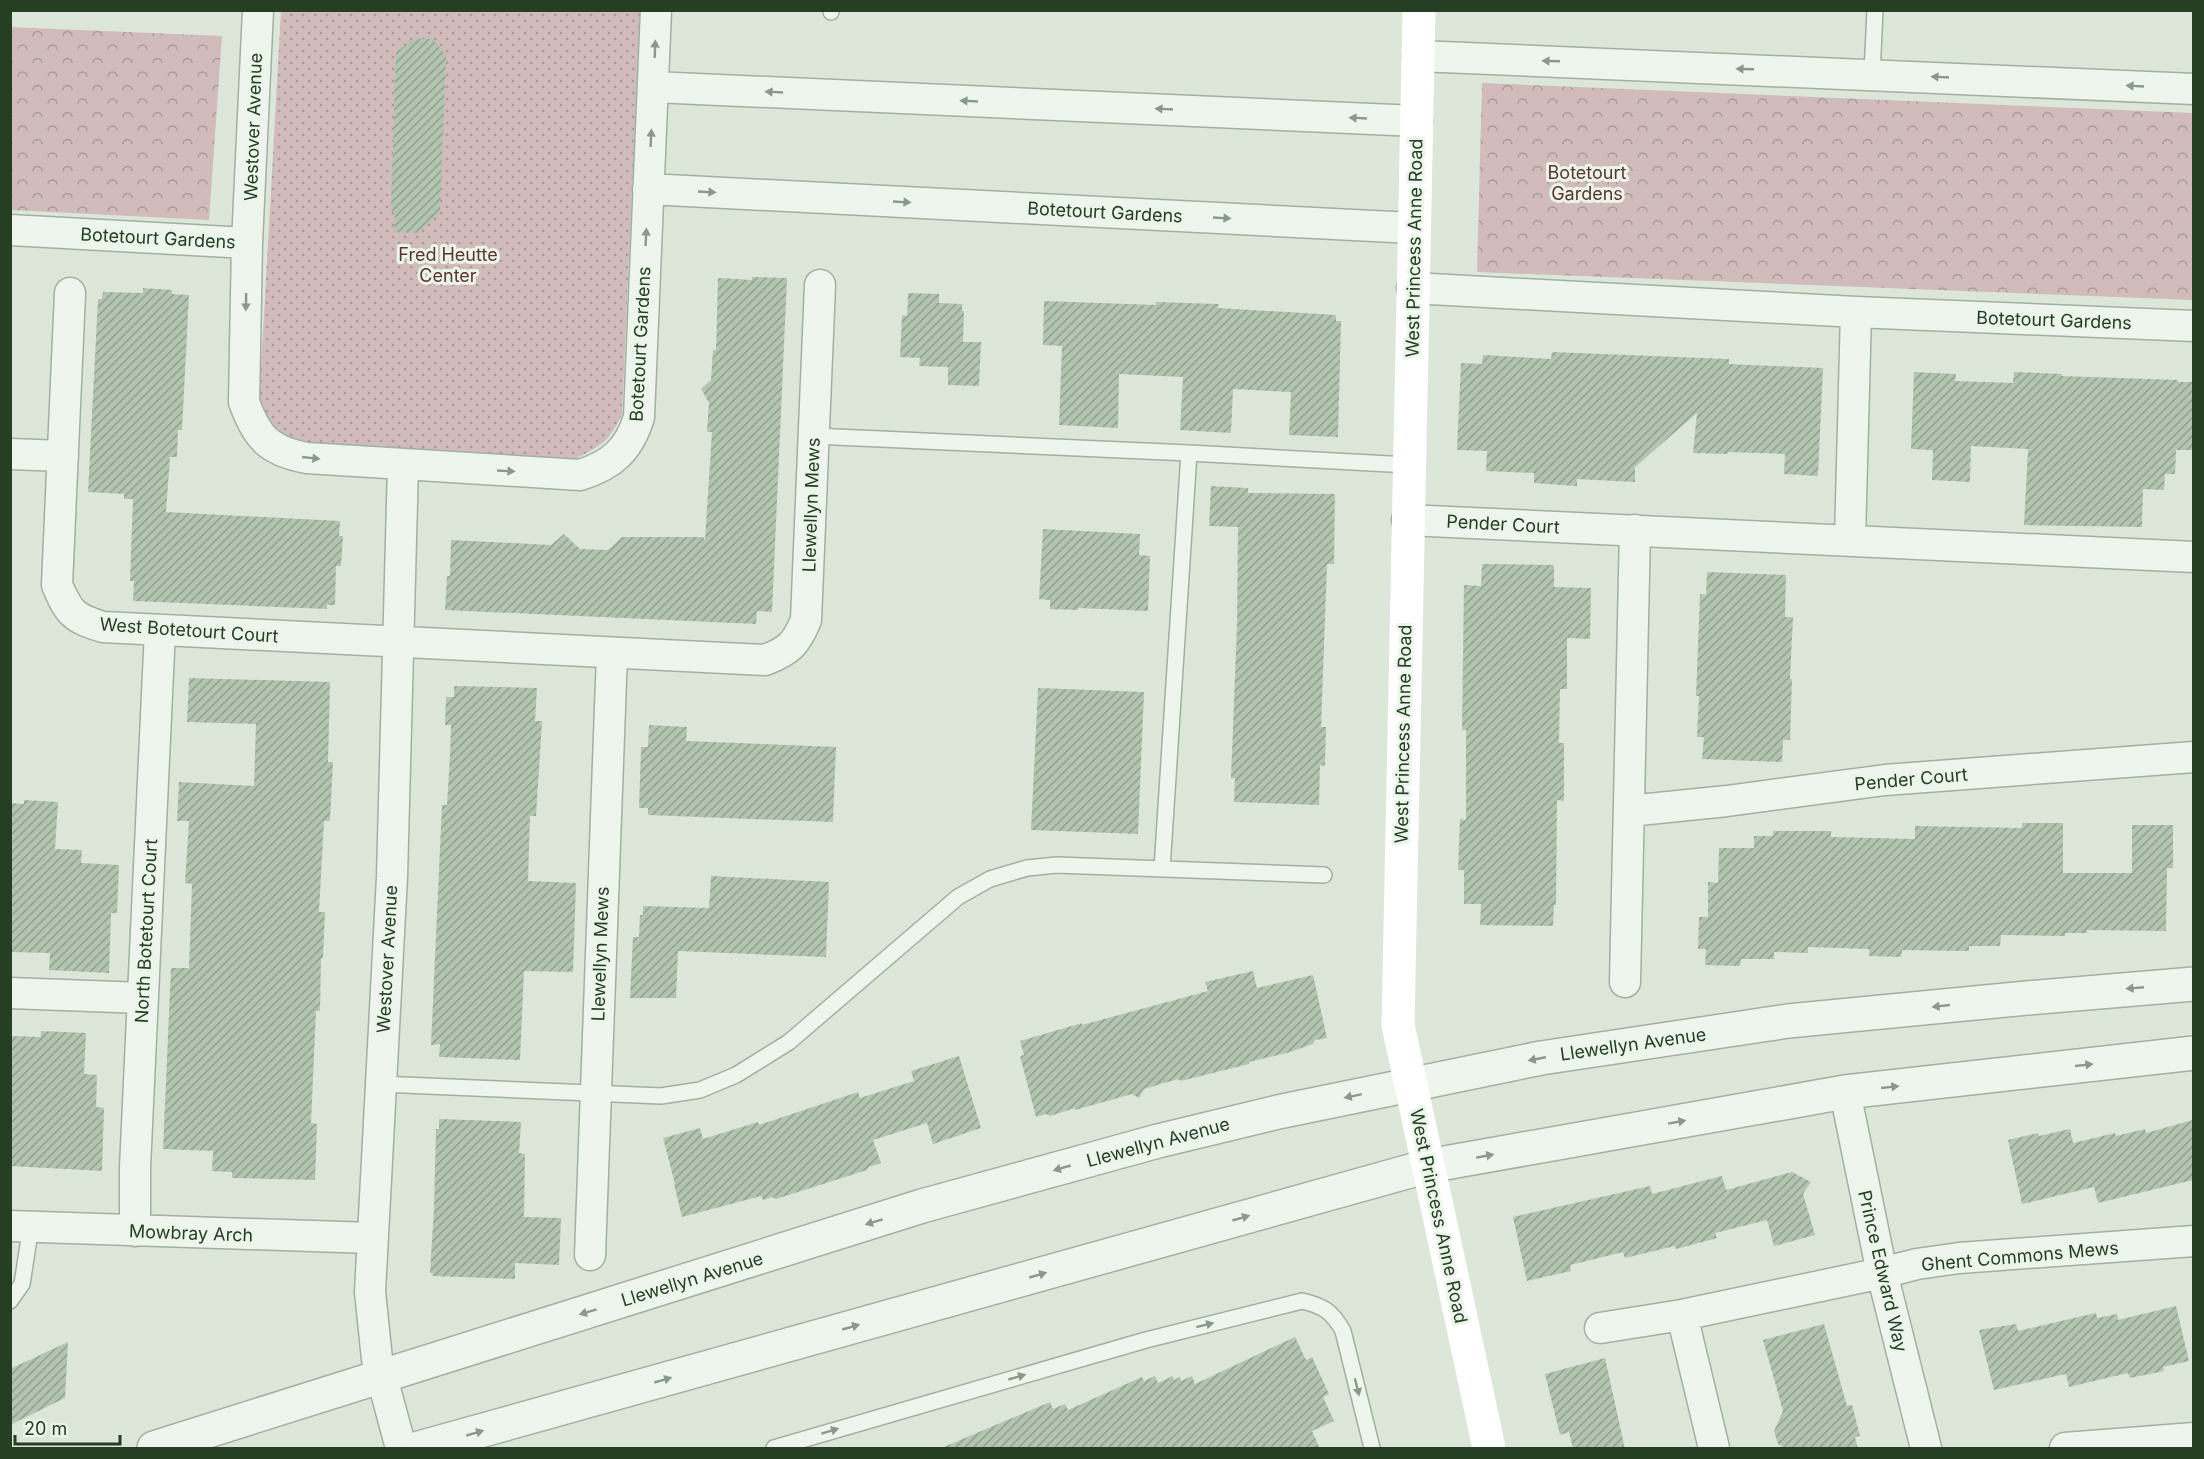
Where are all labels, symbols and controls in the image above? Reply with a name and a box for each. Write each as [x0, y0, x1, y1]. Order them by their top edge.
one-way arrow [650, 39, 659, 58]
street label: Westover Avenue [240, 53, 266, 201]
one-way arrow [1541, 57, 1560, 66]
one-way arrow [1736, 64, 1755, 74]
one-way arrow [1931, 73, 1950, 82]
one-way arrow [2126, 82, 2145, 91]
one-way arrow [764, 87, 783, 97]
one-way arrow [959, 96, 978, 105]
one-way arrow [1154, 105, 1173, 114]
one-way arrow [1349, 113, 1368, 122]
one-way arrow [646, 128, 655, 147]
street label: West Princess Anne Road [1402, 138, 1426, 358]
park label: Botetourt Gardens [1548, 162, 1627, 204]
one-way arrow [697, 187, 716, 196]
one-way arrow [892, 197, 911, 206]
street label: Botetourt Gardens [1027, 197, 1183, 227]
one-way arrow [1213, 214, 1232, 223]
street label: Botetourt Gardens [80, 223, 236, 253]
one-way arrow [642, 228, 651, 247]
park label: Fred Heutte Center [398, 244, 498, 286]
street label: Botetourt Gardens [625, 266, 655, 422]
one-way arrow [242, 292, 251, 311]
street label: Botetourt Gardens [1976, 307, 2132, 333]
street label: Llewellyn Mews [798, 437, 824, 573]
one-way arrow [302, 453, 321, 463]
one-way arrow [496, 466, 515, 475]
street label: Pender Court [1446, 511, 1560, 537]
street label: West Botetourt Court [99, 613, 279, 647]
street label: West Princess Anne Road [1391, 624, 1415, 844]
street label: Pender Court [1854, 764, 1969, 794]
street label: North Botetourt Court [131, 838, 161, 1024]
street label: Westover Avenue [373, 884, 401, 1034]
street label: Llewellyn Mews [587, 886, 613, 1022]
one-way arrow [2126, 984, 2145, 993]
one-way arrow [1931, 1001, 1950, 1011]
street label: Llewellyn Avenue [1559, 1023, 1707, 1065]
one-way arrow [1527, 1055, 1546, 1064]
one-way arrow [2075, 1060, 2094, 1070]
one-way arrow [1881, 1082, 1900, 1091]
one-way arrow [1343, 1092, 1362, 1101]
street label: West Princess Anne Road [1406, 1107, 1472, 1325]
street label: Llewellyn Avenue [1084, 1113, 1232, 1171]
one-way arrow [1668, 1117, 1687, 1126]
one-way arrow [1476, 1151, 1495, 1160]
one-way arrow [1053, 1163, 1071, 1173]
street label: Prince Edward Way [1854, 1188, 1912, 1354]
one-way arrow [1232, 1213, 1250, 1222]
one-way arrow [865, 1217, 883, 1227]
street label: Mowbray Arch [129, 1220, 253, 1246]
street label: Ghent Commons Mews [1920, 1237, 2120, 1275]
street label: Llewellyn Avenue [618, 1247, 766, 1311]
one-way arrow [1030, 1270, 1048, 1279]
one-way arrow [579, 1308, 597, 1317]
one-way arrow [1196, 1319, 1215, 1329]
one-way arrow [842, 1322, 860, 1332]
one-way arrow [1008, 1372, 1026, 1381]
one-way arrow [654, 1375, 672, 1384]
one-way arrow [1353, 1379, 1362, 1397]
scale bar [15, 1408, 120, 1446]
text: 20 m [24, 1418, 67, 1439]
one-way arrow [821, 1426, 839, 1435]
one-way arrow [466, 1427, 484, 1437]

